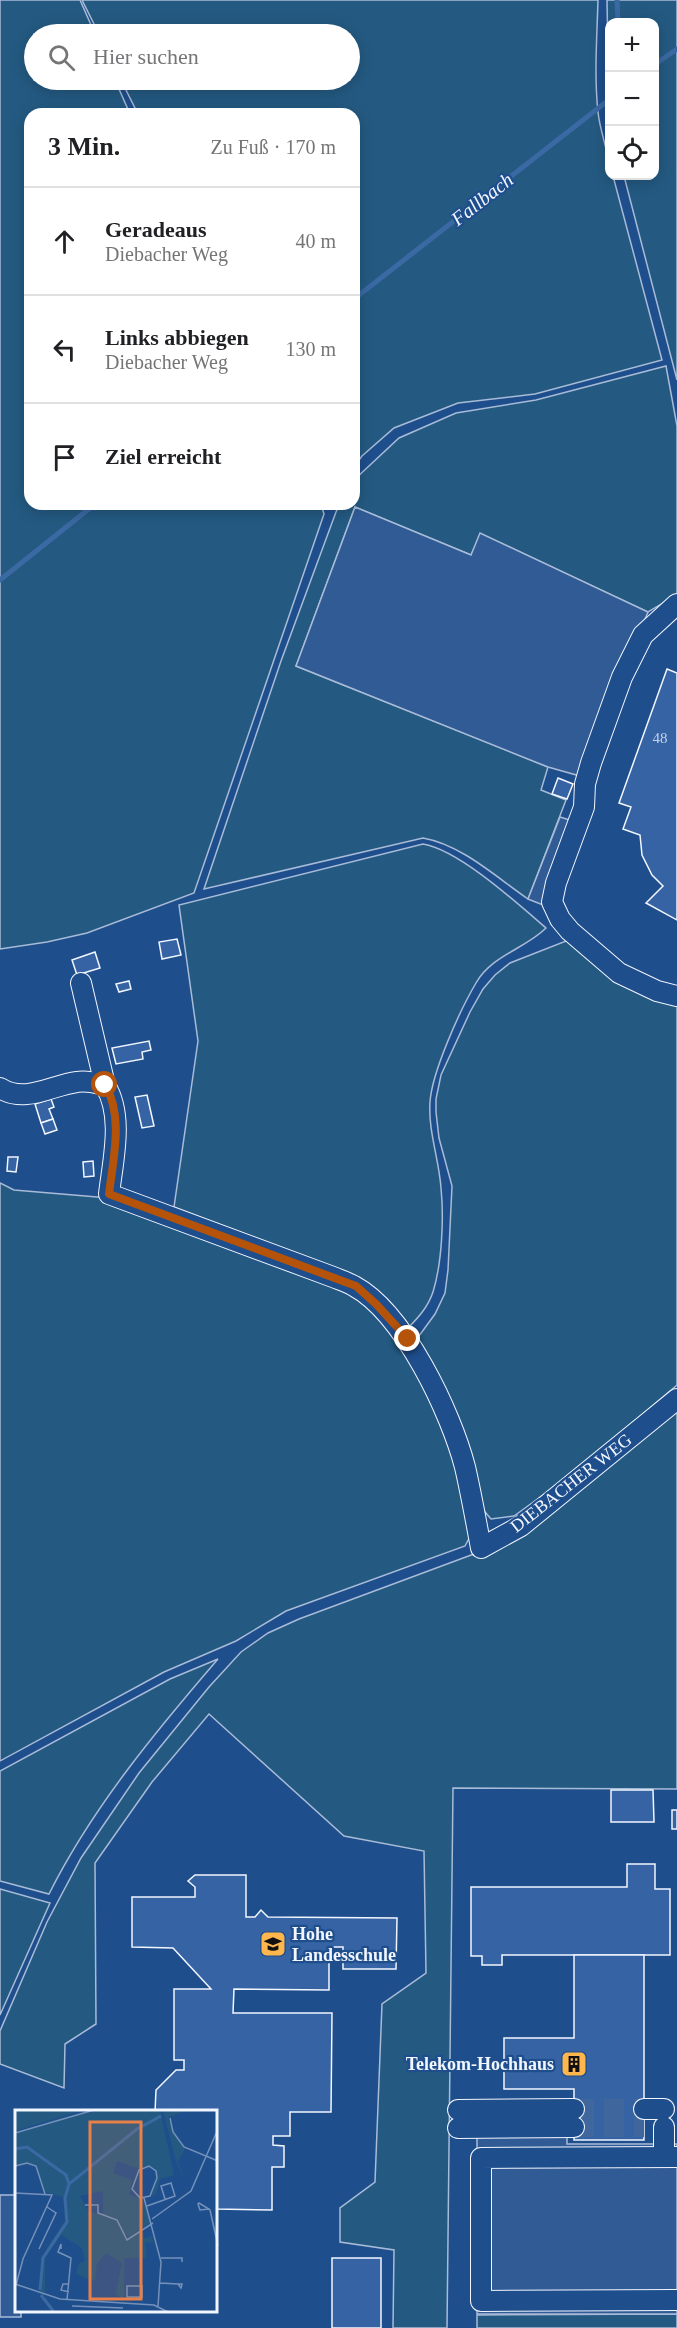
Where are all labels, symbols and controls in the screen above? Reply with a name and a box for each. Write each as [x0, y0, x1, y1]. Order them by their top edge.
map controls [605, 18, 659, 180]
button: + [605, 18, 659, 72]
search box [24, 24, 360, 90]
icon: search [45, 41, 78, 74]
text: Hier suchen [93, 44, 199, 69]
button: − [605, 72, 659, 126]
button: locate [605, 126, 659, 180]
text: 3 Min. [48, 132, 120, 161]
text: Zu Fuß · 170 m [210, 136, 336, 158]
water label: Fallbach [446, 168, 517, 231]
text: Geradeaus [105, 217, 206, 242]
icon: ahead [48, 225, 81, 258]
text: 40 m [295, 230, 336, 252]
text: Diebacher Weg [105, 243, 228, 265]
text: Links abbiegen [105, 325, 249, 350]
icon: left [48, 333, 81, 366]
text: 130 m [285, 338, 336, 360]
text: Diebacher Weg [105, 351, 228, 373]
icon: arrive [48, 441, 81, 474]
text: Ziel erreicht [105, 444, 221, 469]
house number: 48 [653, 730, 668, 746]
route start [91, 1071, 117, 1097]
route end [394, 1325, 420, 1351]
street label: DIEBACHER WEG [506, 1430, 636, 1536]
place label: Hohe Landesschule [292, 1924, 396, 1965]
school or university icon: Hohe Landesschule [258, 1929, 288, 1959]
building icon: Telekom-Hochhaus [559, 2049, 589, 2079]
place label: Telekom-Hochhaus [406, 2054, 554, 2074]
inset map [15, 2110, 218, 2313]

